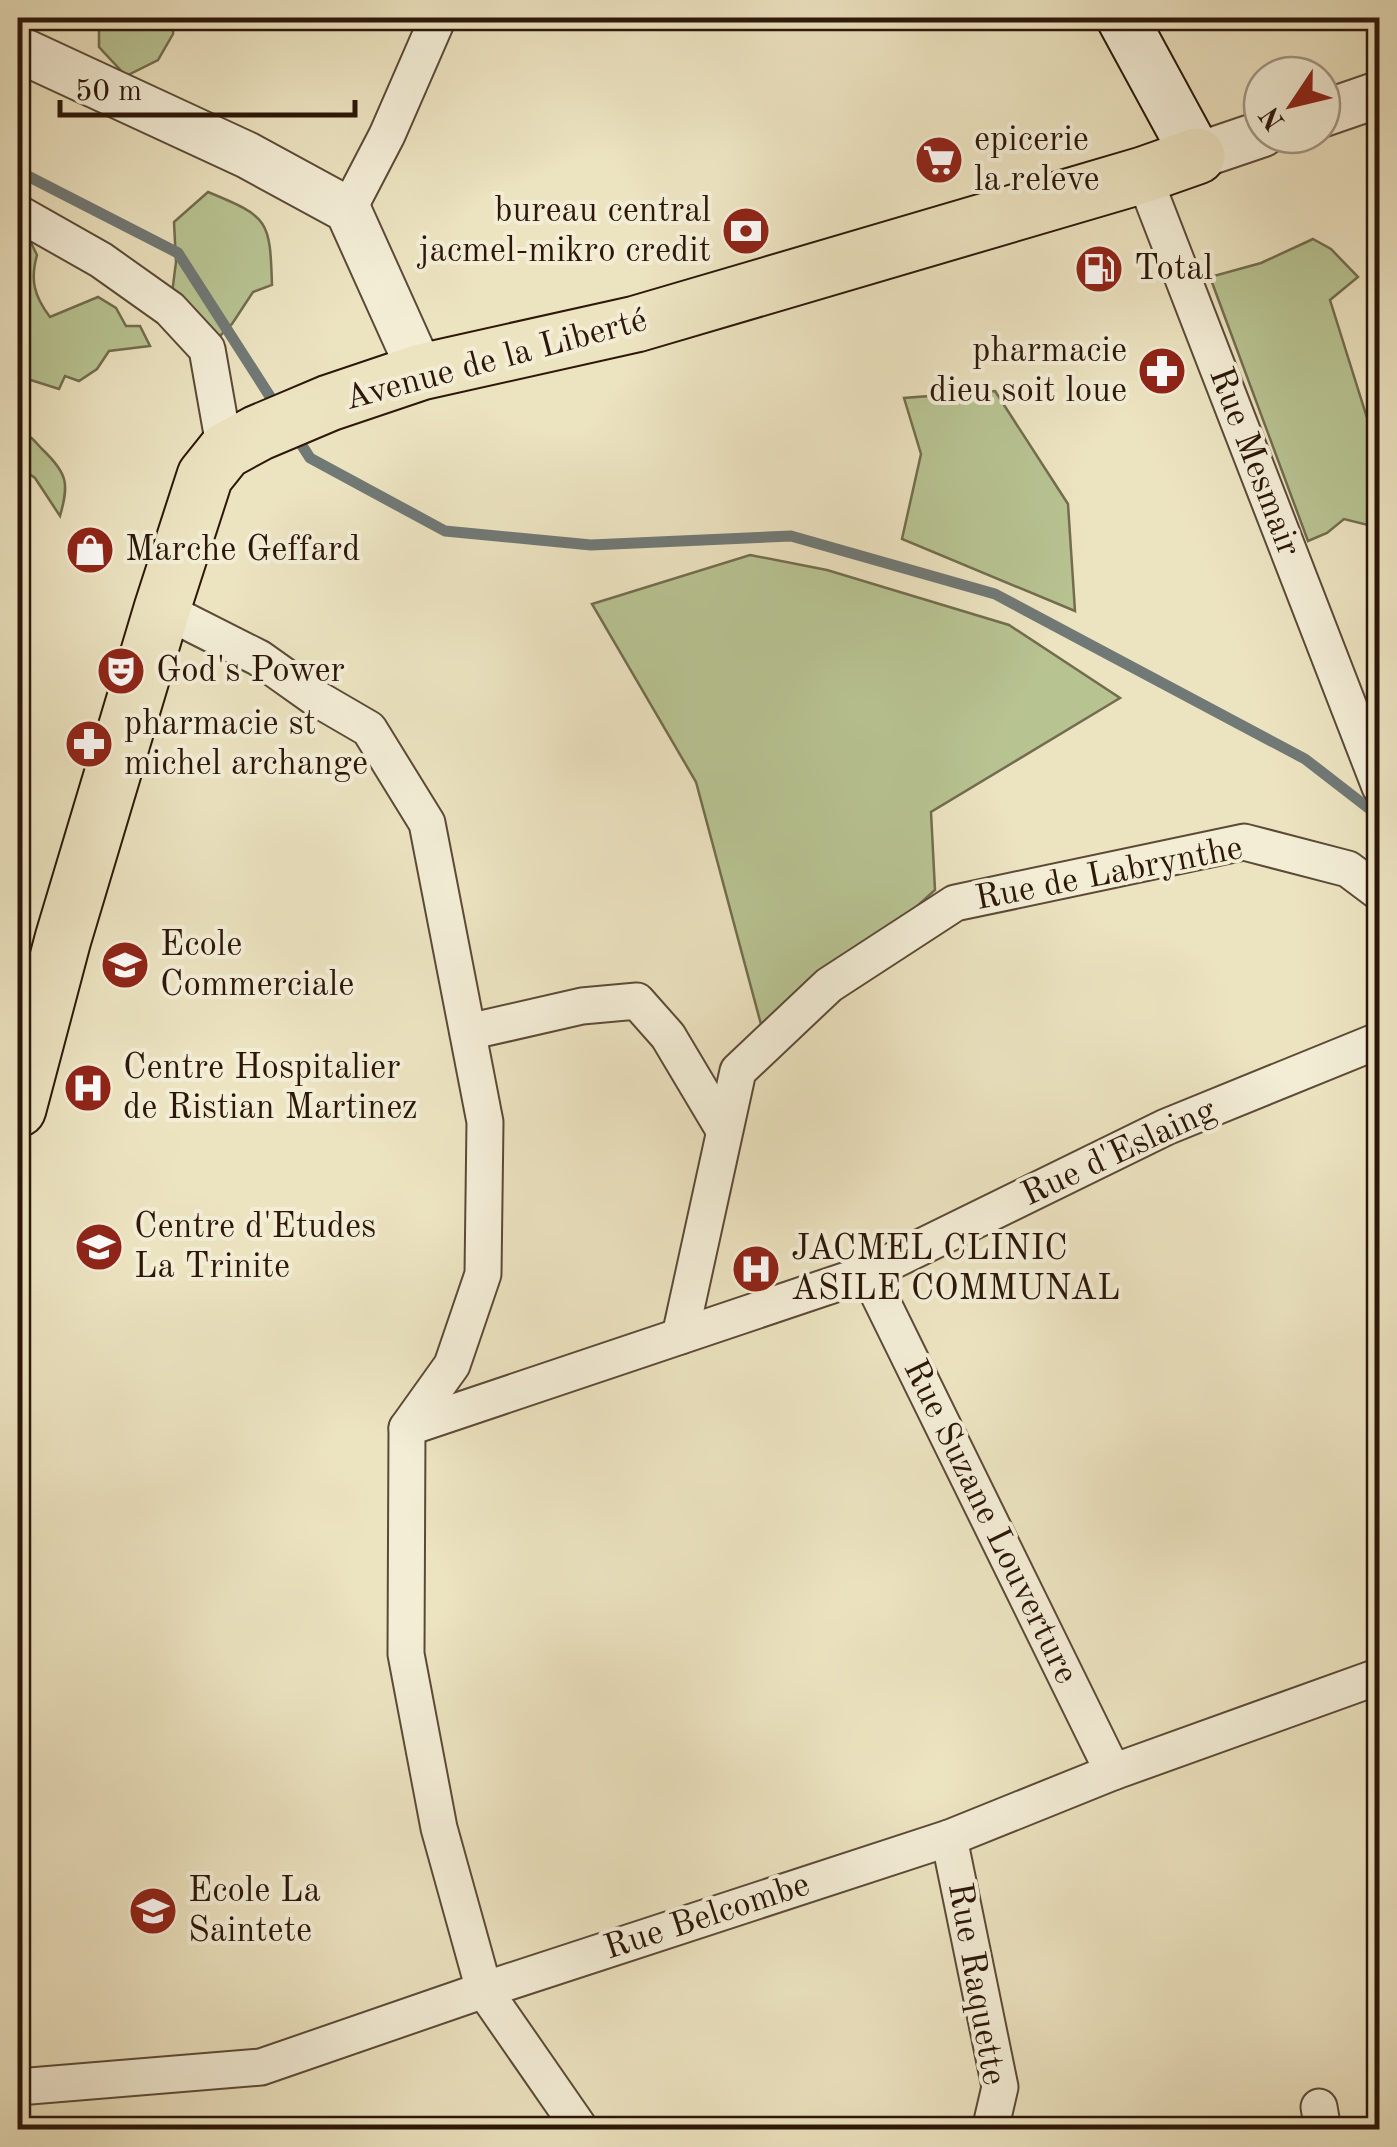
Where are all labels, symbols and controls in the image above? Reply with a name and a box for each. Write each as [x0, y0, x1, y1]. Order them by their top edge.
scale bar [60, 55, 355, 117]
north arrow [1242, 55, 1342, 155]
text: 50 m [75, 77, 142, 107]
text: N [1256, 100, 1292, 134]
place label: epicerie la releve [974, 123, 1100, 198]
supermarket icon: epicerie la releve [913, 134, 965, 186]
place label: bureau central jacmel-mikro credit [416, 194, 711, 269]
bank icon: bureau central jacmel-mikro credit [720, 205, 772, 257]
fuel station icon: Total [1073, 243, 1125, 295]
place label: Total [1134, 252, 1213, 287]
street label: Avenue de la Liberté [341, 303, 651, 417]
place label: pharmacie dieu soit loue [929, 334, 1127, 409]
pharmacy icon: pharmacie dieu soit loue [1136, 345, 1188, 397]
street label: Rue Mesmair [1202, 363, 1306, 561]
shop icon: Marche Geffard [64, 524, 116, 576]
place label: Marche Geffard [125, 533, 360, 568]
theatre icon: God's Power [95, 645, 147, 697]
place label: God's Power [156, 654, 345, 689]
place label: pharmacie st michel archange [124, 707, 368, 782]
pharmacy icon: pharmacie st michel archange [63, 718, 115, 770]
street label: Rue de Labrynthe [972, 831, 1246, 917]
place label: Ecole Commerciale [160, 928, 354, 1003]
school or university icon: Ecole Commerciale [99, 939, 151, 991]
place label: Centre Hospitalier de Ristian Martinez [123, 1051, 418, 1126]
hospital icon: Centre Hospitalier de Ristian Martinez [62, 1062, 114, 1114]
street label: Rue d'Eslaing [1017, 1093, 1221, 1213]
place label: Centre d'Etudes La Trinite [134, 1210, 376, 1285]
school or university icon: Centre d'Etudes La Trinite [73, 1221, 125, 1273]
place label: JACMEL CLINIC ASILE COMMUNAL [791, 1232, 1121, 1307]
hospital icon: JACMEL CLINIC ASILE COMMUNAL [730, 1243, 782, 1295]
street label: Rue Suzane Louverture [896, 1354, 1084, 1690]
street label: Rue Belcombe [600, 1867, 814, 1967]
place label: Ecole La Saintete [188, 1874, 321, 1949]
street label: Rue Raquette [941, 1880, 1011, 2088]
school or university icon: Ecole La Saintete [127, 1885, 179, 1937]

